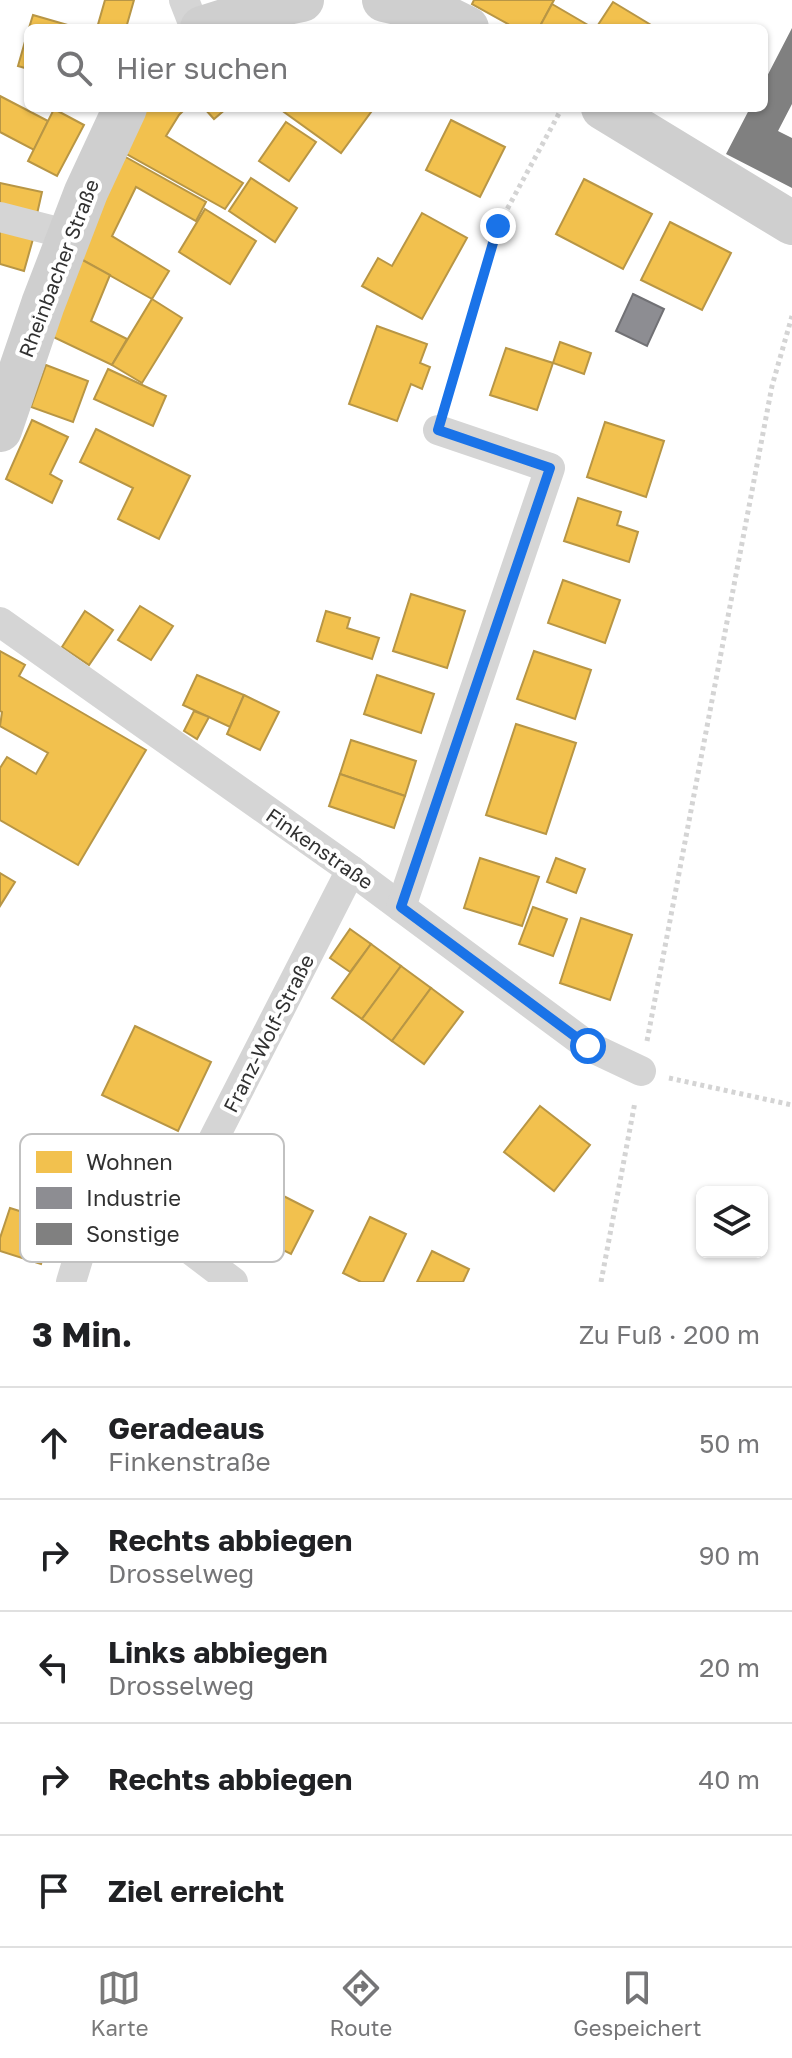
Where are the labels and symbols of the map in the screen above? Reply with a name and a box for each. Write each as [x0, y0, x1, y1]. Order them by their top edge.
street label: Rheinbacher Straße [13, 176, 103, 360]
route end [480, 208, 516, 244]
street label: Finkenstraße [262, 802, 378, 894]
street label: Franz-Wolf-Straße [218, 950, 318, 1116]
route start [570, 1028, 606, 1064]
legend [20, 1134, 284, 1262]
text: Wohnen [86, 1148, 173, 1175]
text: Industrie [86, 1184, 181, 1211]
text: Sonstige [86, 1220, 179, 1247]

